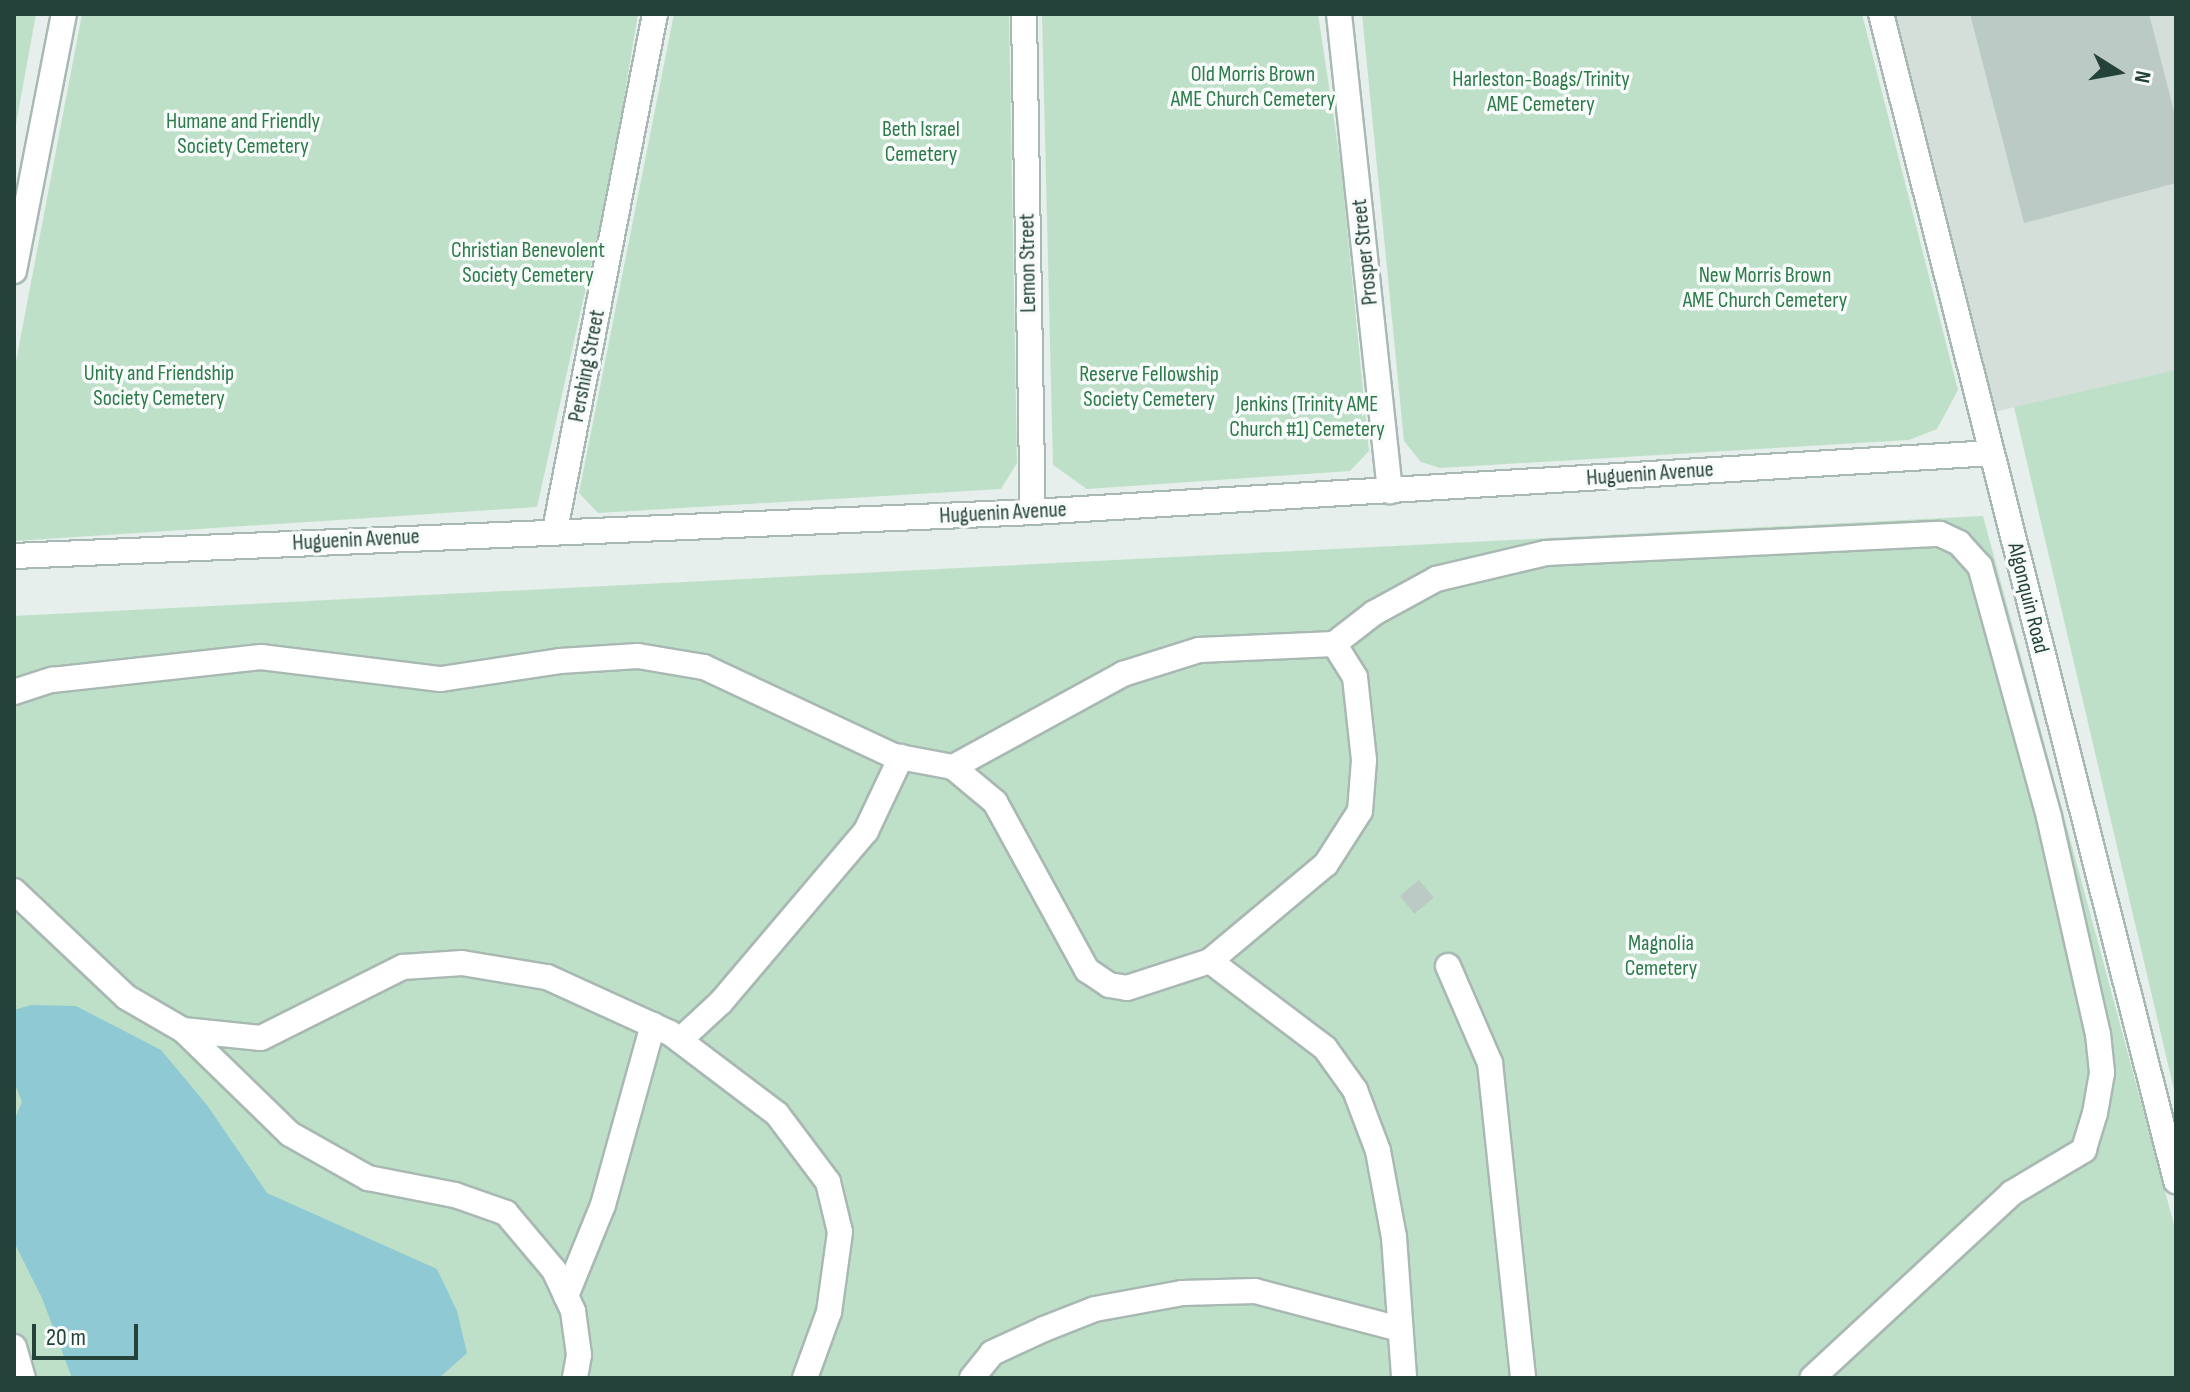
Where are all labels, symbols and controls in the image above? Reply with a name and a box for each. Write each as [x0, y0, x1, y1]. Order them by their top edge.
north arrow [2078, 32, 2158, 112]
park label: Old Morris Brown AME Church Cemetery [1171, 61, 1335, 112]
park label: Harleston-Boags/Trinity AME Cemetery [1452, 66, 1630, 118]
text: N [2128, 68, 2156, 85]
park label: Humane and Friendly Society Cemetery [166, 108, 320, 160]
park label: Beth Israel Cemetery [882, 116, 960, 168]
street label: Prosper Street [1346, 198, 1384, 306]
street label: Lemon Street [1014, 213, 1042, 313]
park label: Christian Benevolent Society Cemetery [451, 237, 605, 288]
park label: New Morris Brown AME Church Cemetery [1683, 262, 1847, 314]
street label: Pershing Street [563, 308, 611, 424]
park label: Unity and Friendship Society Cemetery [84, 360, 234, 412]
park label: Reserve Fellowship Society Cemetery [1079, 361, 1219, 412]
park label: Jenkins (Trinity AME Church #1) Cemetery [1229, 391, 1385, 442]
street label: Huguenin Avenue [1586, 456, 1714, 492]
street label: Huguenin Avenue [939, 496, 1067, 530]
street label: Huguenin Avenue [292, 523, 420, 557]
street label: Algonquin Road [2002, 540, 2054, 656]
park label: Magnolia Cemetery [1625, 930, 1697, 982]
scale bar [36, 1308, 142, 1358]
text: 20 m [46, 1323, 86, 1352]

